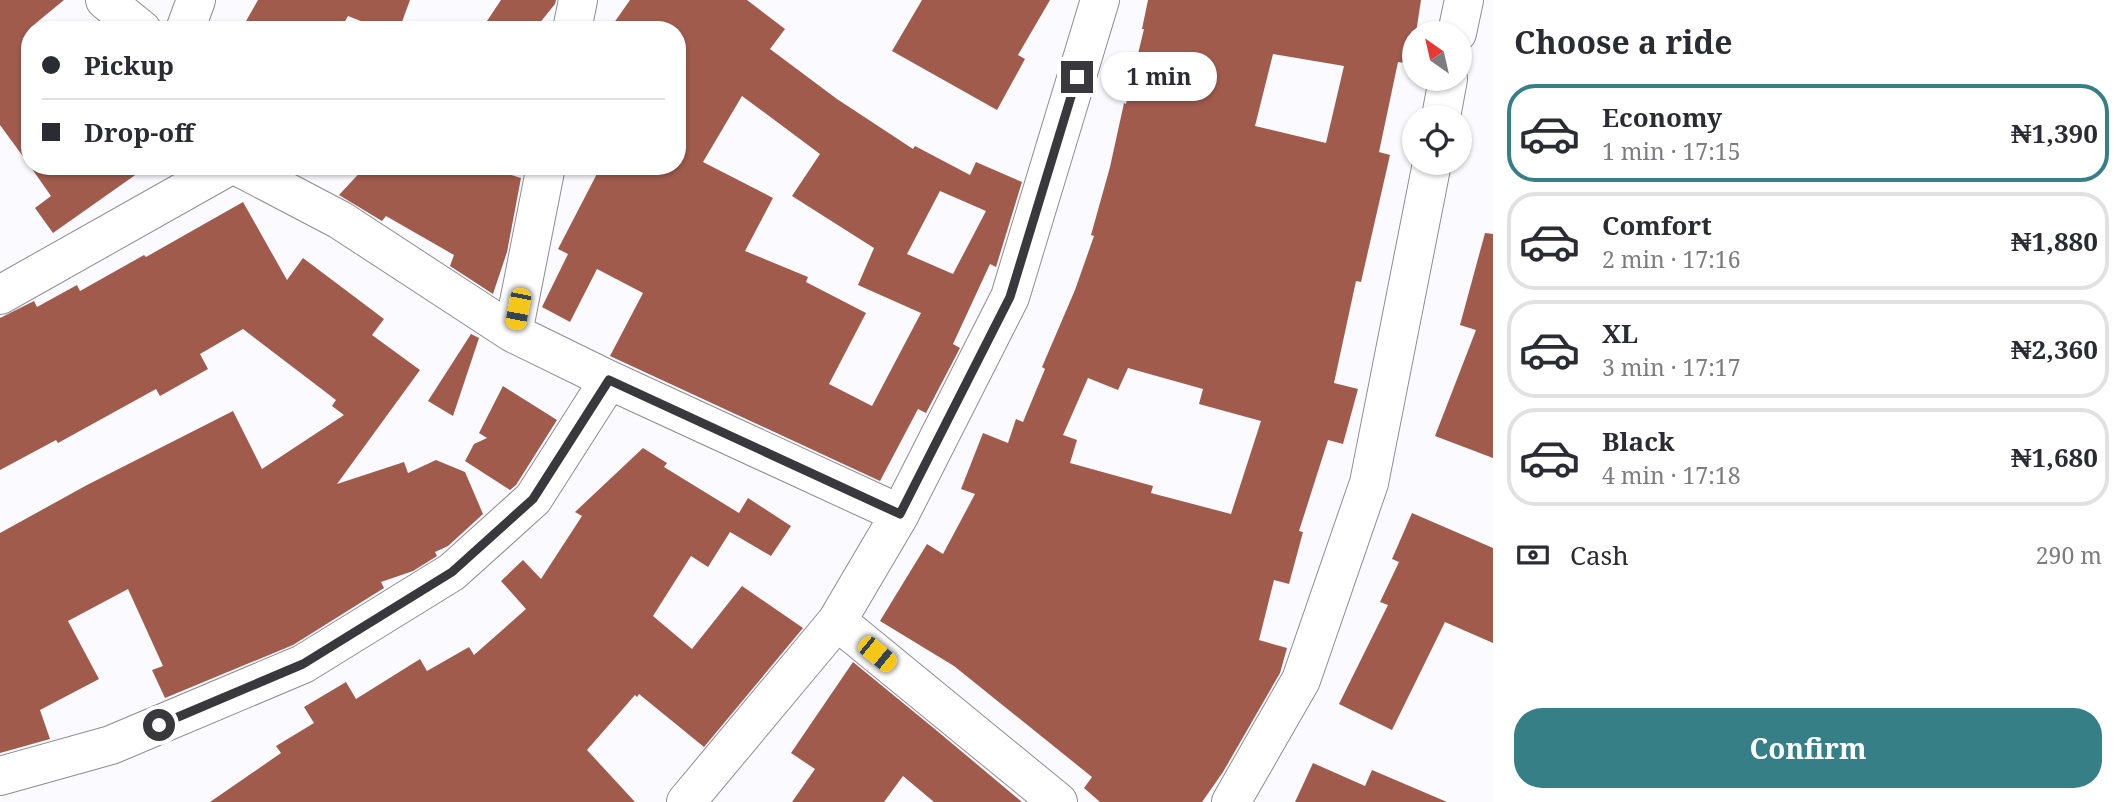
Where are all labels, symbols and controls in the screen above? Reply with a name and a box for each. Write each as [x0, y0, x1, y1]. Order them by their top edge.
text: Choose a ride [1514, 20, 1733, 63]
north arrow [1402, 21, 1472, 91]
map controls [1402, 21, 1472, 175]
text: Pickup [84, 47, 174, 83]
callout: 1 min [1102, 52, 1217, 102]
text: 1 min [1126, 60, 1192, 92]
route end [1061, 61, 1093, 93]
text: Economy [1602, 99, 1722, 135]
icon: car [1518, 102, 1581, 165]
button: locate [1402, 105, 1472, 175]
text: Drop-off [84, 114, 194, 150]
text: ₦1,390 [2011, 115, 2098, 151]
text: 1 min · 17:15 [1602, 135, 1740, 167]
text: Comfort [1602, 207, 1712, 243]
icon: car [1518, 210, 1581, 273]
text: ₦1,880 [2011, 223, 2098, 259]
text: 2 min · 17:16 [1602, 243, 1740, 275]
car [504, 286, 533, 332]
text: XL [1602, 315, 1638, 351]
icon: car [1518, 318, 1581, 381]
text: ₦2,360 [2011, 331, 2098, 367]
text: 3 min · 17:17 [1602, 351, 1740, 383]
text: Black [1602, 423, 1675, 459]
icon: car [1518, 426, 1581, 489]
text: ₦1,680 [2011, 439, 2098, 475]
text: 4 min · 17:18 [1602, 459, 1740, 491]
icon: cash [1514, 536, 1552, 574]
text: Cash [1570, 537, 1629, 573]
text: 290 m [2036, 539, 2102, 571]
car [855, 633, 900, 675]
button: Confirm [1514, 708, 2102, 788]
route start [143, 709, 175, 741]

